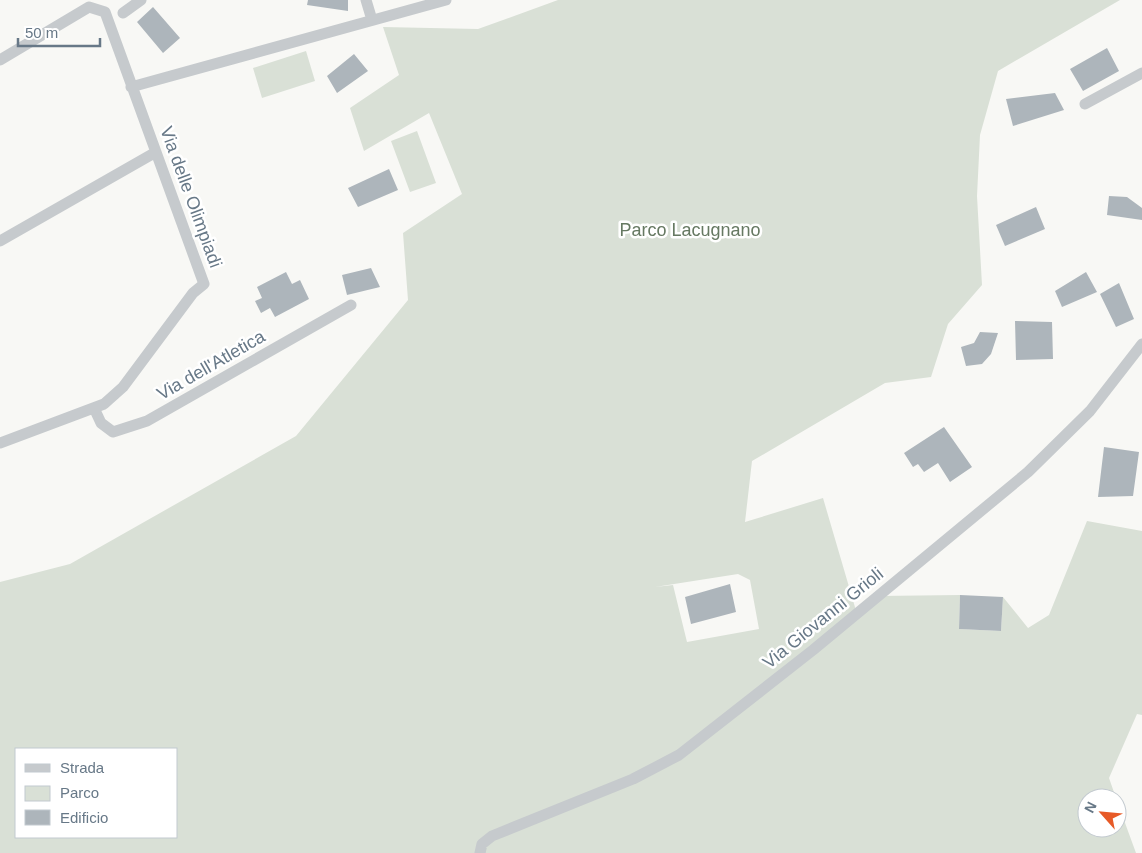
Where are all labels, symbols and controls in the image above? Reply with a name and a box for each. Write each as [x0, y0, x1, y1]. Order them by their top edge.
scale bar [18, 15, 100, 47]
text: 50 m [25, 24, 58, 41]
street label: Via delle Olimpiadi [156, 124, 226, 270]
park label: Parco Lacugnano [619, 220, 761, 240]
street label: Via dell'Atletica [154, 326, 269, 404]
street label: Via Giovanni Grioli [759, 563, 887, 673]
legend [15, 748, 178, 838]
text: Strada [60, 759, 105, 776]
text: Parco [60, 784, 99, 801]
north arrow [1077, 788, 1127, 838]
text: N [1081, 799, 1100, 815]
text: Edificio [60, 809, 108, 826]

